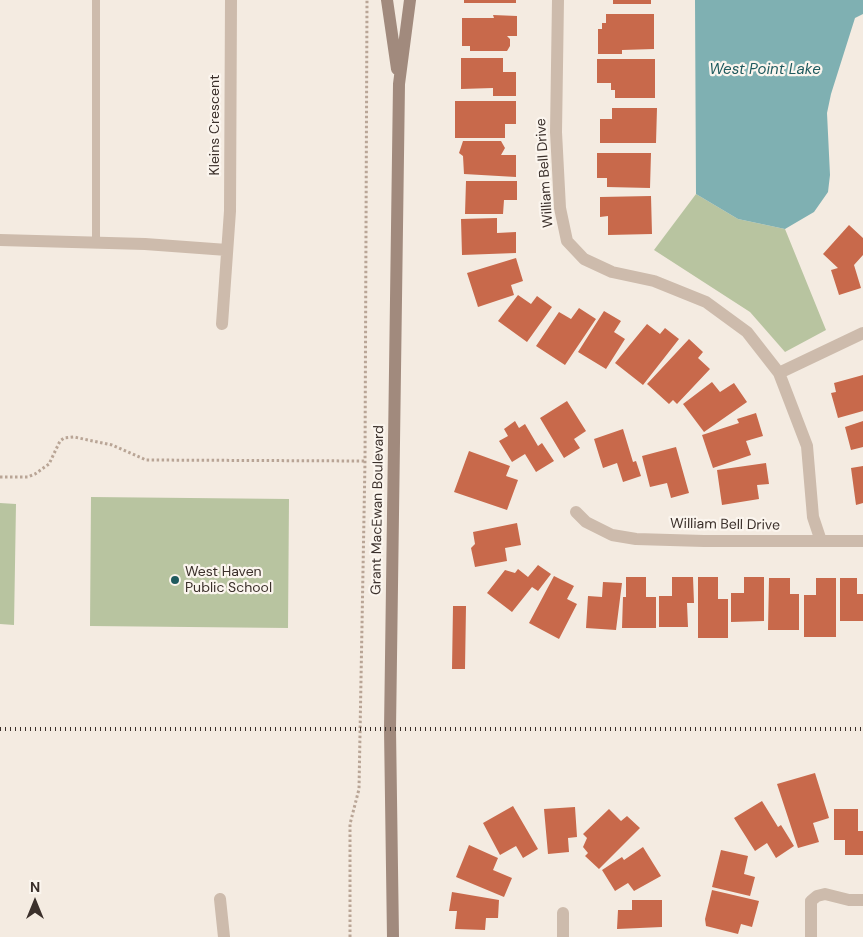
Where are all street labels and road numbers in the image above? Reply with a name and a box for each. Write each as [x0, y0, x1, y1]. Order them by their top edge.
street label: Kleins Crescent [207, 75, 223, 175]
street label: William Bell Drive [533, 118, 557, 228]
street label: Grant MacEwan Boulevard [368, 425, 388, 595]
street label: William Bell Drive [670, 516, 780, 534]

